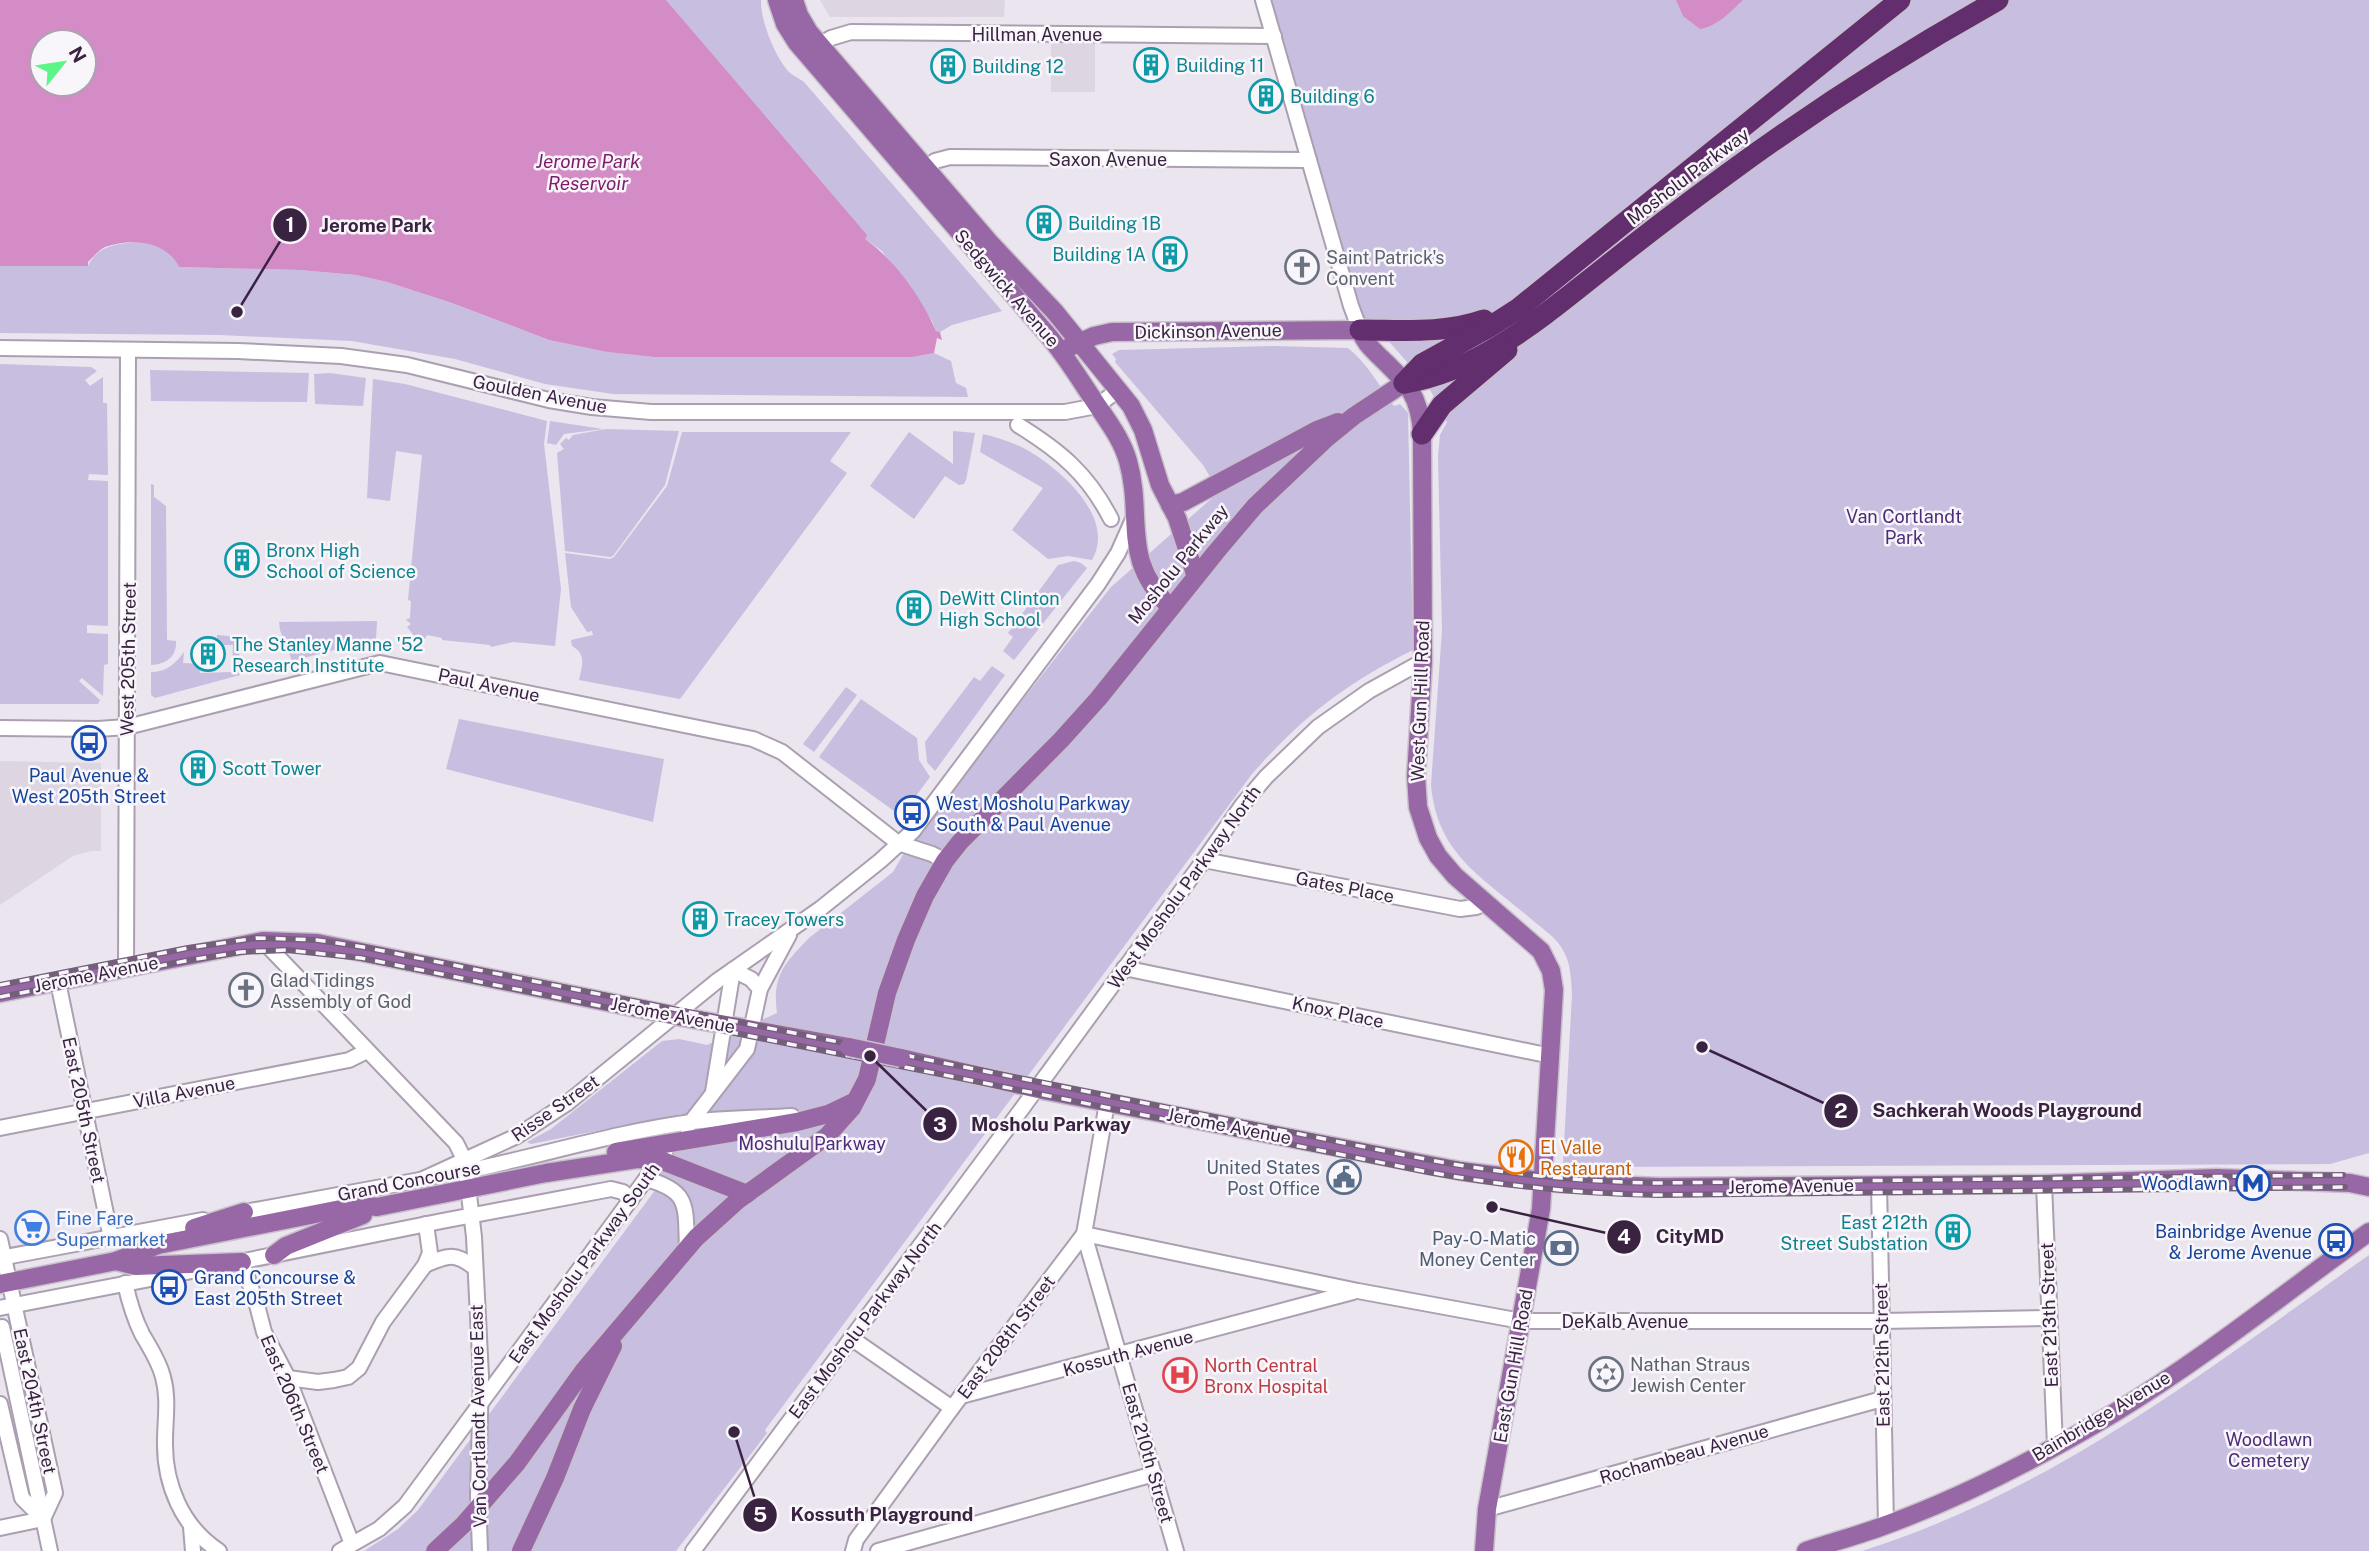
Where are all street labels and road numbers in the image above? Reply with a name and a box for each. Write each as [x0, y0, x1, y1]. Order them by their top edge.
street label: Hillman Avenue [972, 24, 1103, 45]
street label: Mosholu Parkway [1623, 123, 1753, 229]
street label: Saxon Avenue [1049, 149, 1167, 170]
street label: Sedgwick Avenue [950, 225, 1064, 351]
street label: Dickinson Avenue [1134, 319, 1282, 343]
street label: Goulden Avenue [471, 371, 609, 417]
street label: Mosholu Parkway [1123, 500, 1233, 628]
street label: West 205th Street [116, 582, 140, 736]
street label: West Gun Hill Road [1407, 620, 1433, 782]
street label: Paul Avenue [436, 664, 542, 706]
street label: West Mosholu Parkway North [1103, 781, 1265, 993]
street label: Gates Place [1294, 867, 1396, 907]
street label: Jerome Avenue [32, 952, 160, 996]
street label: Knox Place [1290, 992, 1386, 1032]
street label: Jerome Avenue [609, 993, 737, 1037]
street label: East 205th Street [58, 1035, 110, 1185]
street label: Risse Street [507, 1070, 603, 1146]
street label: Villa Avenue [131, 1072, 237, 1112]
street label: Jerome Avenue [1165, 1104, 1293, 1148]
street label: Grand Concourse [336, 1157, 482, 1205]
street label: East Mosholu Parkway South [504, 1159, 664, 1367]
street label: Jerome Avenue [1728, 1174, 1854, 1198]
street label: East Mosholu Parkway North [784, 1218, 946, 1422]
street label: East 213th Street [2036, 1242, 2062, 1388]
street label: East 208th Street [953, 1271, 1059, 1403]
street label: East 212th Street [1870, 1283, 1894, 1427]
street label: East Gun Hill Road [1489, 1288, 1537, 1444]
street label: Van Cortlandt Avenue East [466, 1304, 490, 1528]
street label: DeKalb Avenue [1562, 1311, 1688, 1332]
street label: East 204th Street [9, 1326, 61, 1476]
street label: Kossuth Avenue [1061, 1326, 1195, 1380]
street label: East 206th Street [256, 1332, 334, 1476]
street label: Bainbridge Avenue [2028, 1367, 2174, 1465]
street label: East 210th Street [1118, 1381, 1178, 1525]
street label: Rochambeau Avenue [1597, 1420, 1771, 1488]

